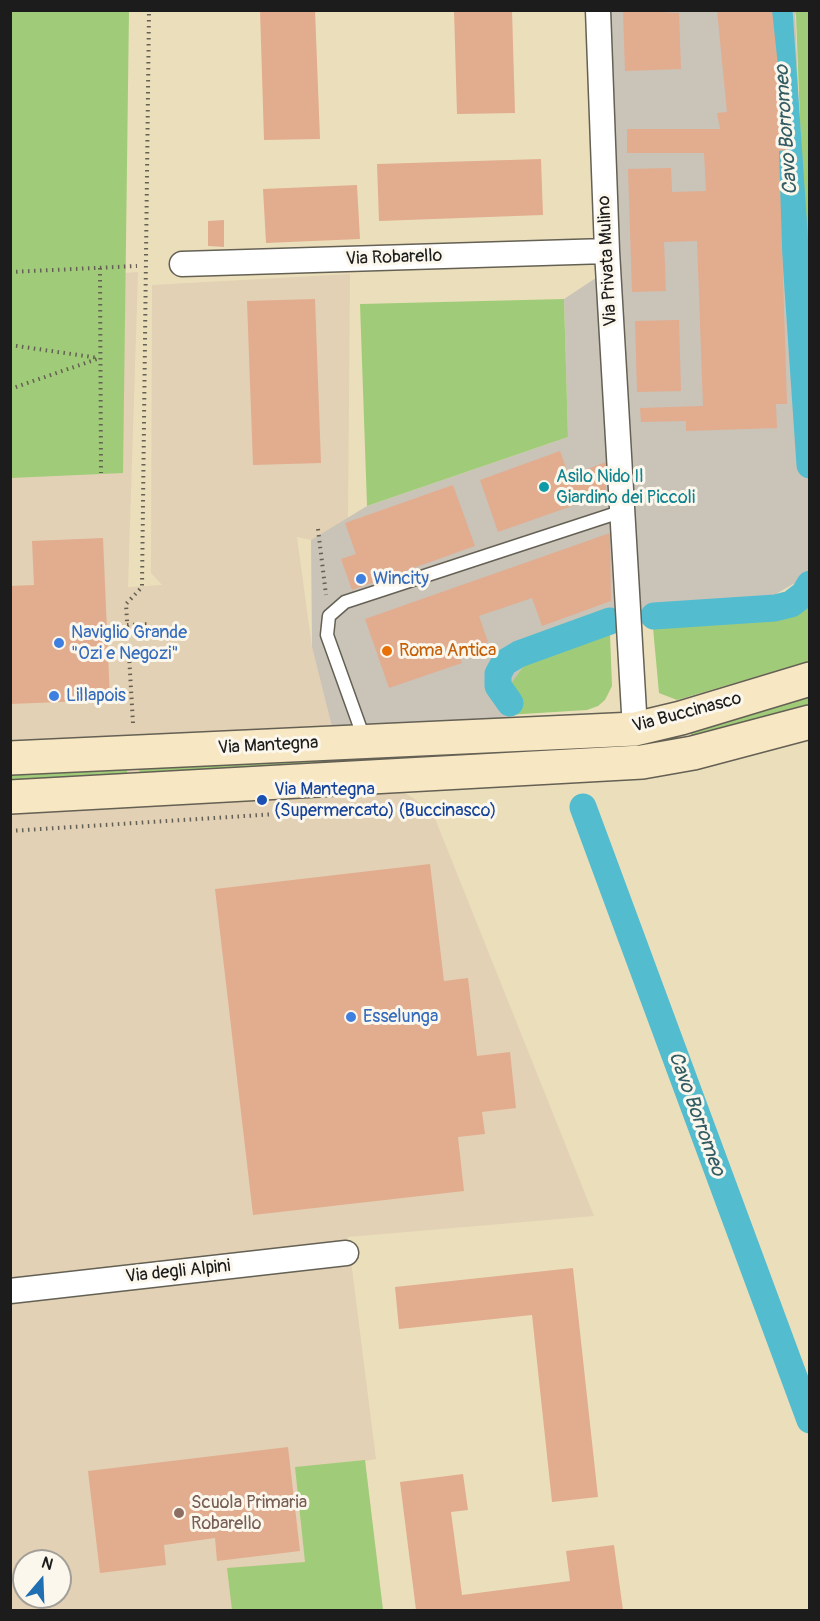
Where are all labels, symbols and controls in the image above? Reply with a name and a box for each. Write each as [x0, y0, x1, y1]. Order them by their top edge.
water label: Cavo Borromeo [770, 64, 804, 196]
street label: Via Privata Mulino [594, 195, 622, 327]
street label: Via Robarello [345, 246, 443, 270]
place label: Asilo Nido Il Giardino dei Piccoli [556, 466, 695, 508]
marker: Asilo Nido Il Giardino dei Piccoli [537, 480, 551, 494]
place label: Wincity [373, 568, 429, 590]
marker: Wincity [354, 572, 368, 586]
place label: Naviglio Grande "Ozi e Negozi" [71, 622, 187, 664]
marker: Naviglio Grande "Ozi e Negozi" [52, 636, 66, 650]
place label: Roma Antica [399, 640, 496, 662]
marker: Roma Antica [380, 644, 394, 658]
place label: Lillapois [66, 685, 126, 707]
street label: Via Buccinasco [630, 688, 744, 738]
marker: Lillapois [47, 689, 61, 703]
street label: Via Mantegna [217, 733, 319, 759]
place label: Via Mantegna (Supermercato) (Buccinasco) [274, 779, 497, 822]
marker: Via Mantegna (Supermercato) (Buccinasco) [255, 793, 269, 807]
place label: Esselunga [363, 1006, 438, 1028]
marker: Esselunga [344, 1010, 358, 1024]
water label: Cavo Borromeo [662, 1049, 730, 1179]
street label: Via degli Alpini [124, 1256, 232, 1288]
place label: Scuola Primaria Robarello [191, 1492, 307, 1534]
marker: Scuola Primaria Robarello [172, 1506, 186, 1520]
north arrow [12, 1549, 72, 1609]
text: N [39, 1553, 56, 1575]

